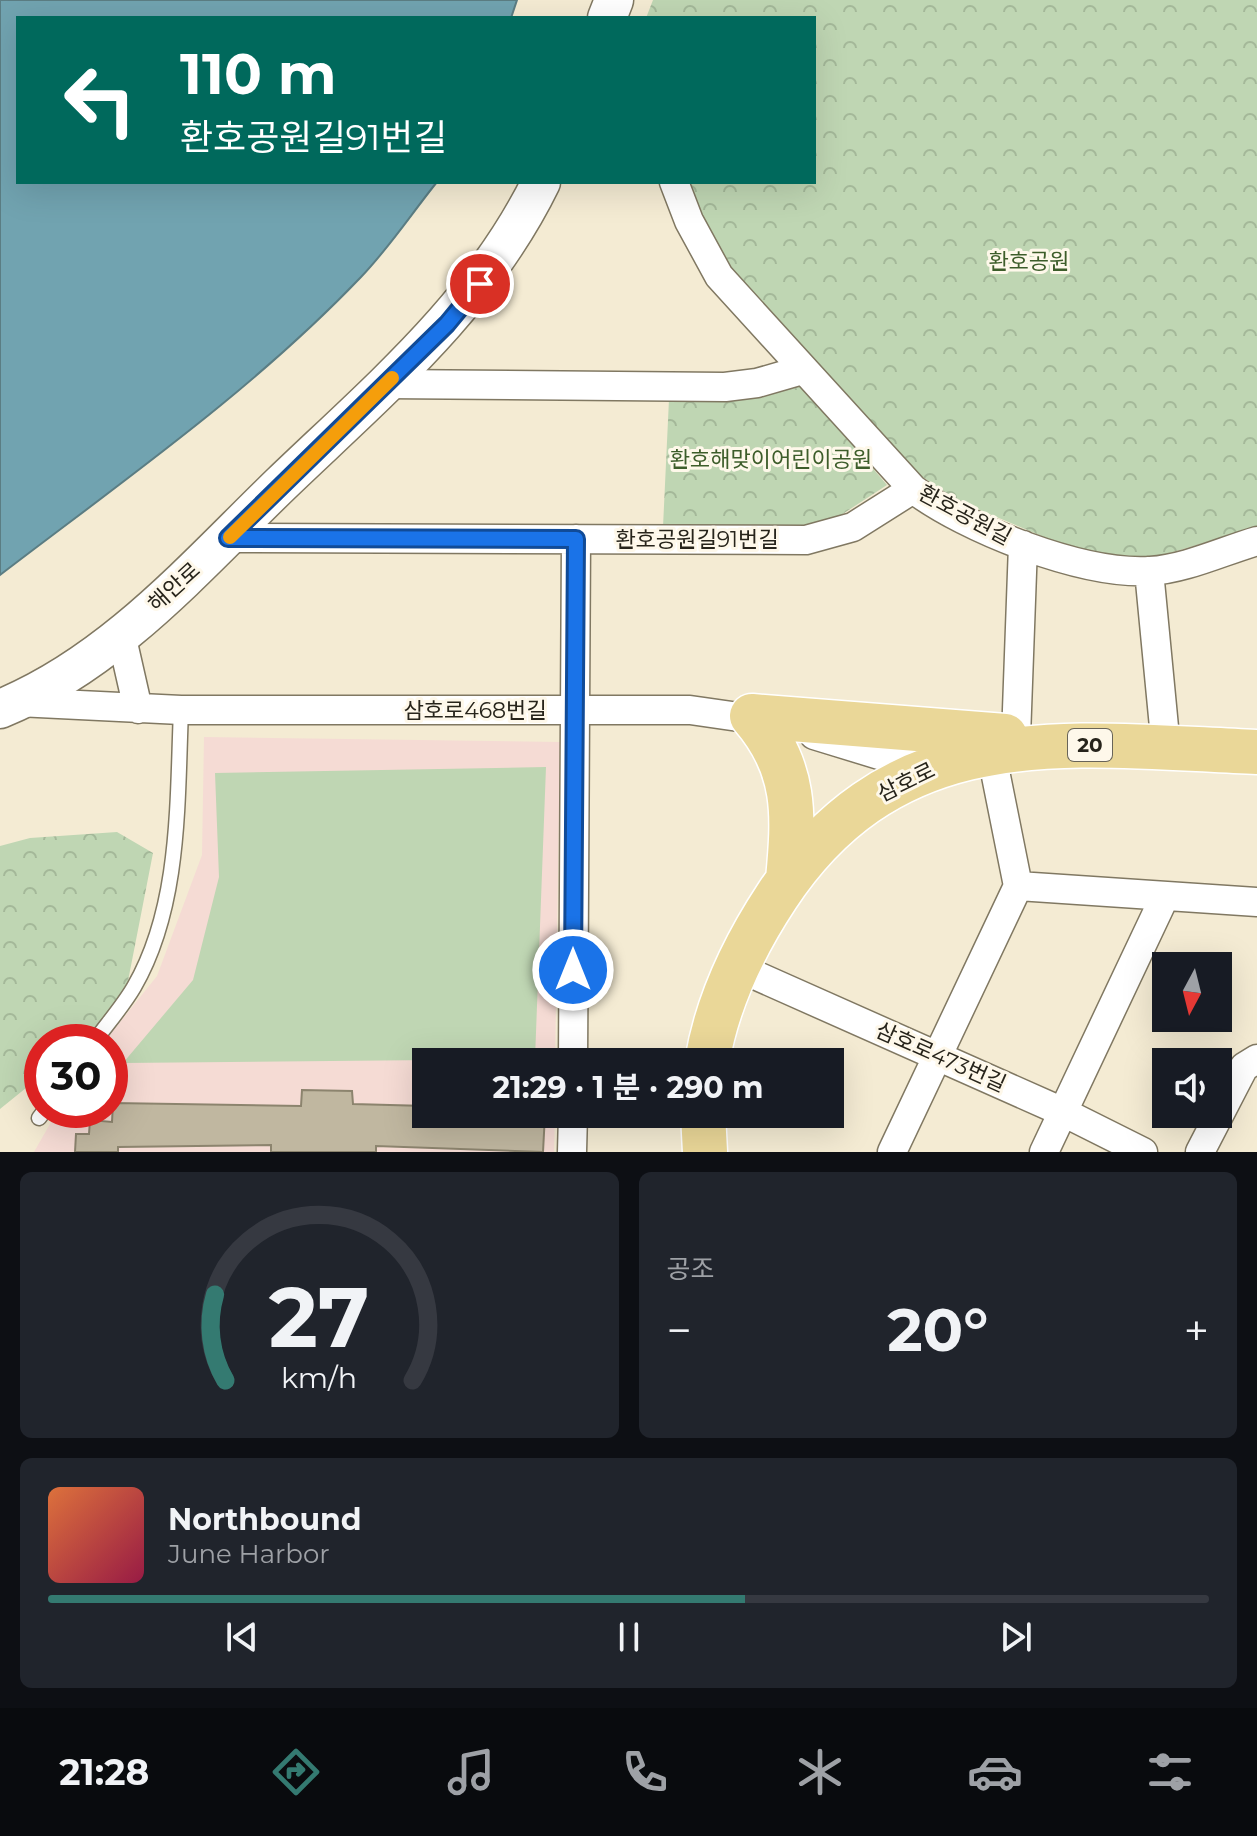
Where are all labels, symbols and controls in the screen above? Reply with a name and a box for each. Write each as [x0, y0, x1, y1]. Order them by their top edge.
text: 110 m [180, 40, 337, 108]
icon: left [48, 48, 152, 152]
text: 환호공원길91번길 [180, 115, 447, 159]
park label: 환호공원 [989, 248, 1069, 275]
pin [446, 250, 514, 318]
icon: arrive [458, 262, 502, 306]
park label: 환호해맞이어린이공원 [670, 446, 872, 473]
street label: 환호공원길 [914, 479, 1016, 551]
street label: 환호공원길91번길 [615, 526, 779, 553]
street label: 해안로 [142, 557, 206, 617]
street label: 삼호로468번길 [403, 697, 547, 724]
road number: 20 [1068, 729, 1112, 761]
street label: 삼호로 [873, 757, 939, 807]
position arrow [531, 928, 615, 1012]
north arrow [1152, 952, 1232, 1032]
map controls [1152, 952, 1232, 1128]
street label: 삼호로473번길 [872, 1016, 1010, 1098]
speed limit sign: 30 [24, 1024, 128, 1128]
button: sound [1152, 1048, 1232, 1128]
text: 21:29 · 1 분 · 290 m [492, 1069, 764, 1106]
text: 공조 [667, 1253, 714, 1285]
text: 27 [269, 1266, 370, 1368]
text: 20° [887, 1293, 988, 1366]
text: − [667, 1303, 692, 1357]
text: + [1184, 1303, 1209, 1357]
text: km/h [281, 1360, 357, 1395]
text: Northbound [168, 1501, 362, 1538]
text: June Harbor [168, 1538, 330, 1570]
icon: previous [220, 1615, 264, 1659]
icon: pause [607, 1615, 651, 1659]
icon: next [994, 1615, 1038, 1659]
icon: directions [268, 1744, 324, 1800]
icon: music [443, 1744, 499, 1800]
icon: phone [617, 1744, 673, 1800]
icon: climate [792, 1744, 848, 1800]
icon: car [967, 1744, 1023, 1800]
icon: filters [1142, 1744, 1198, 1800]
text: 21:28 [59, 1750, 149, 1794]

